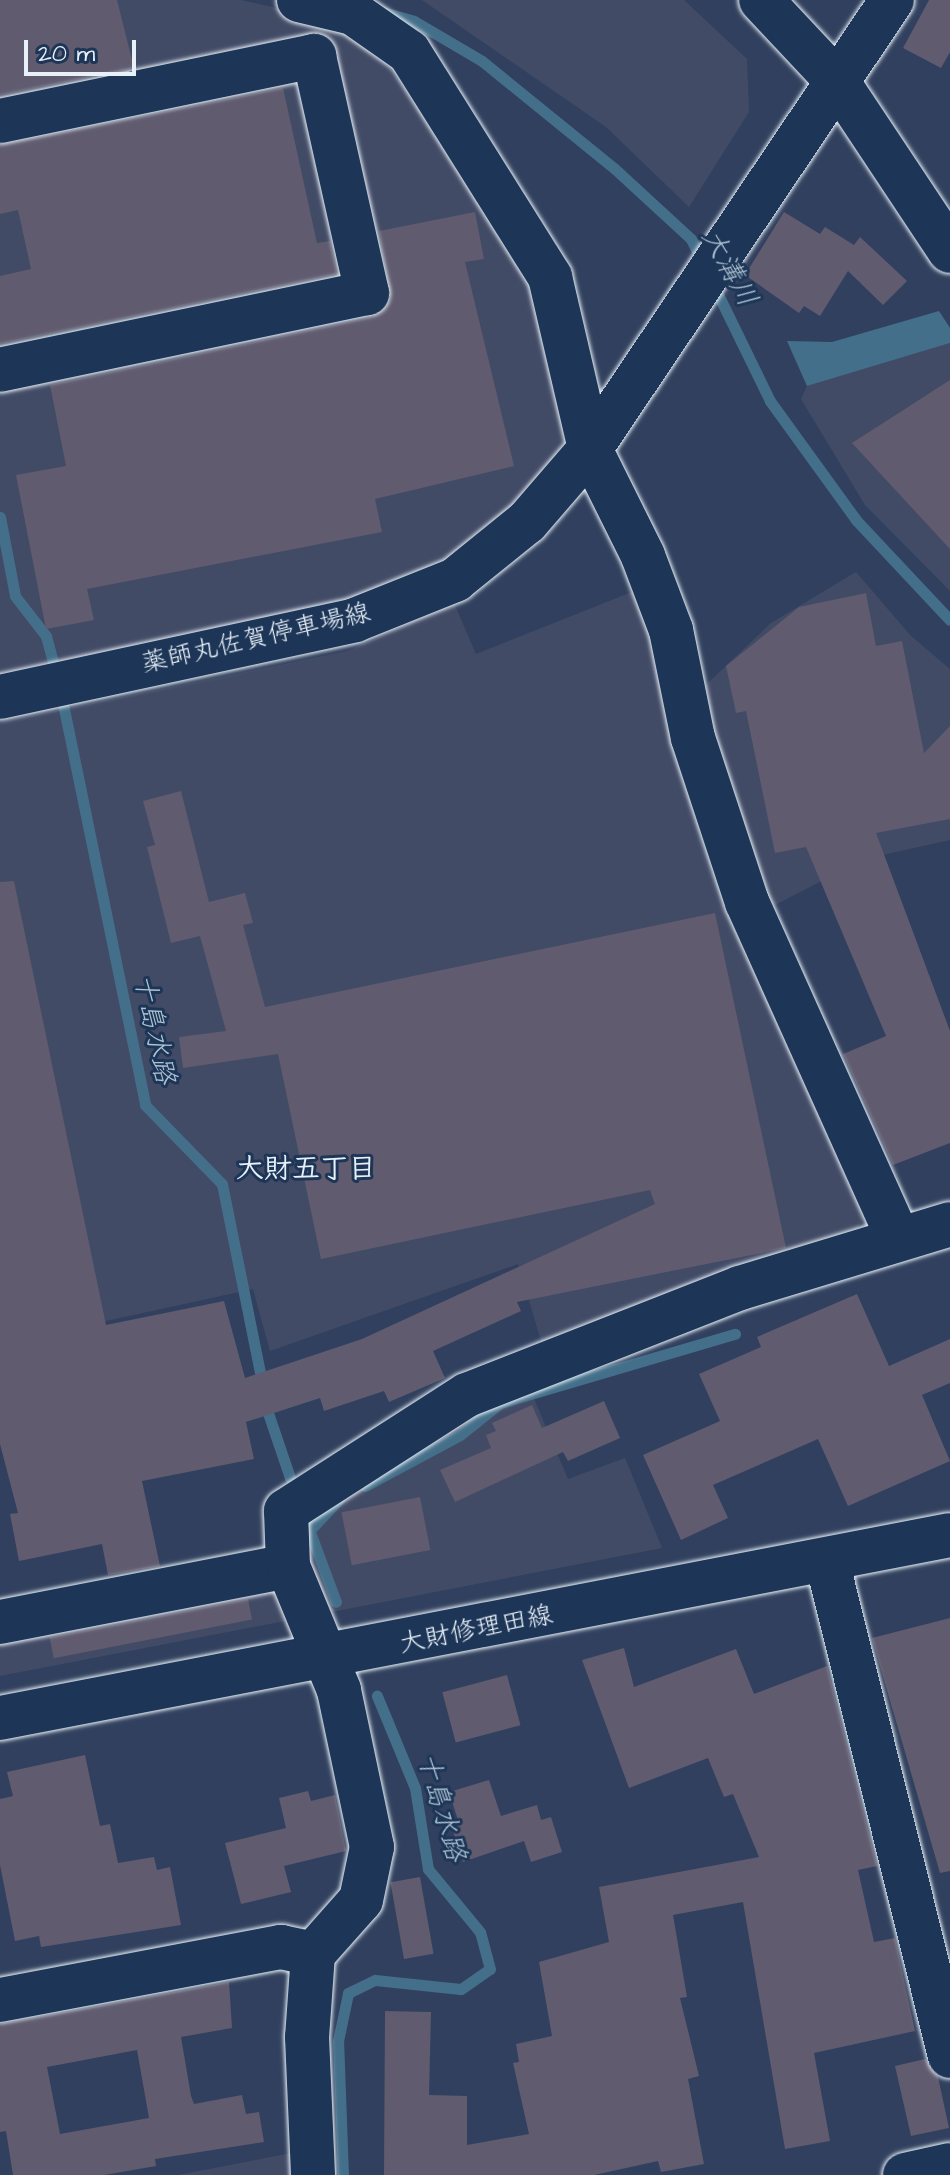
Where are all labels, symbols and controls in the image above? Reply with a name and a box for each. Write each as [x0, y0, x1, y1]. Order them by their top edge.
scale bar [28, 24, 140, 74]
text: 20 m [38, 37, 95, 71]
water label: 大溝川 [694, 223, 764, 313]
street label: 薬師丸佐賀停車場線 [138, 597, 374, 681]
water label: 十島水路 [126, 971, 182, 1087]
district label: 大財五丁目 [236, 1152, 376, 1186]
street label: 大財修理田線 [396, 1600, 556, 1660]
water label: 十島水路 [409, 1749, 473, 1865]

